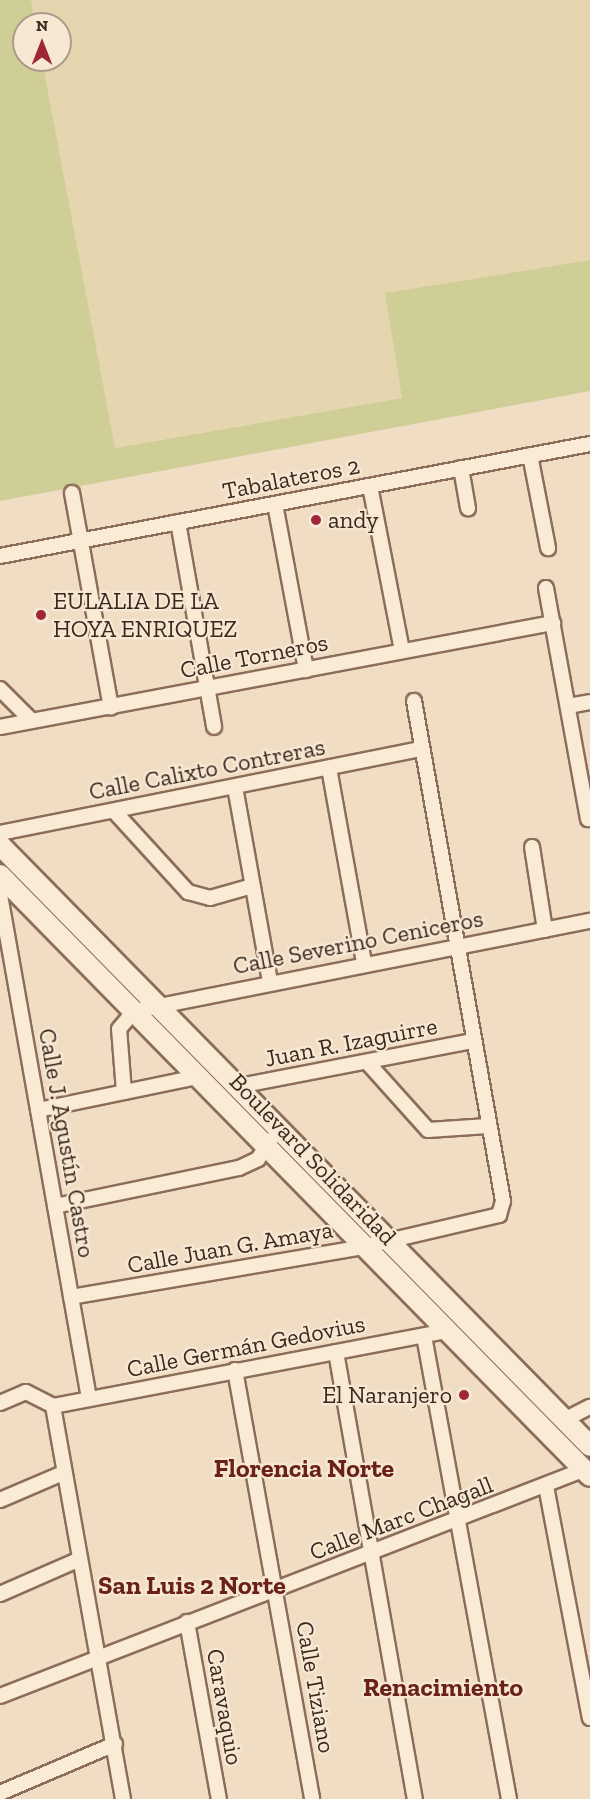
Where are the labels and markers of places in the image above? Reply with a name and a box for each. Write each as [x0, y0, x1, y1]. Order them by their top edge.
place label: andy [328, 506, 379, 534]
marker: andy [309, 513, 323, 527]
place label: EULALIA DE LA HOYA ENRIQUEZ [53, 587, 238, 643]
marker: EULALIA DE LA HOYA ENRIQUEZ [34, 608, 48, 622]
place label: El Naranjero [322, 1381, 452, 1409]
marker: El Naranjero [457, 1388, 471, 1402]

